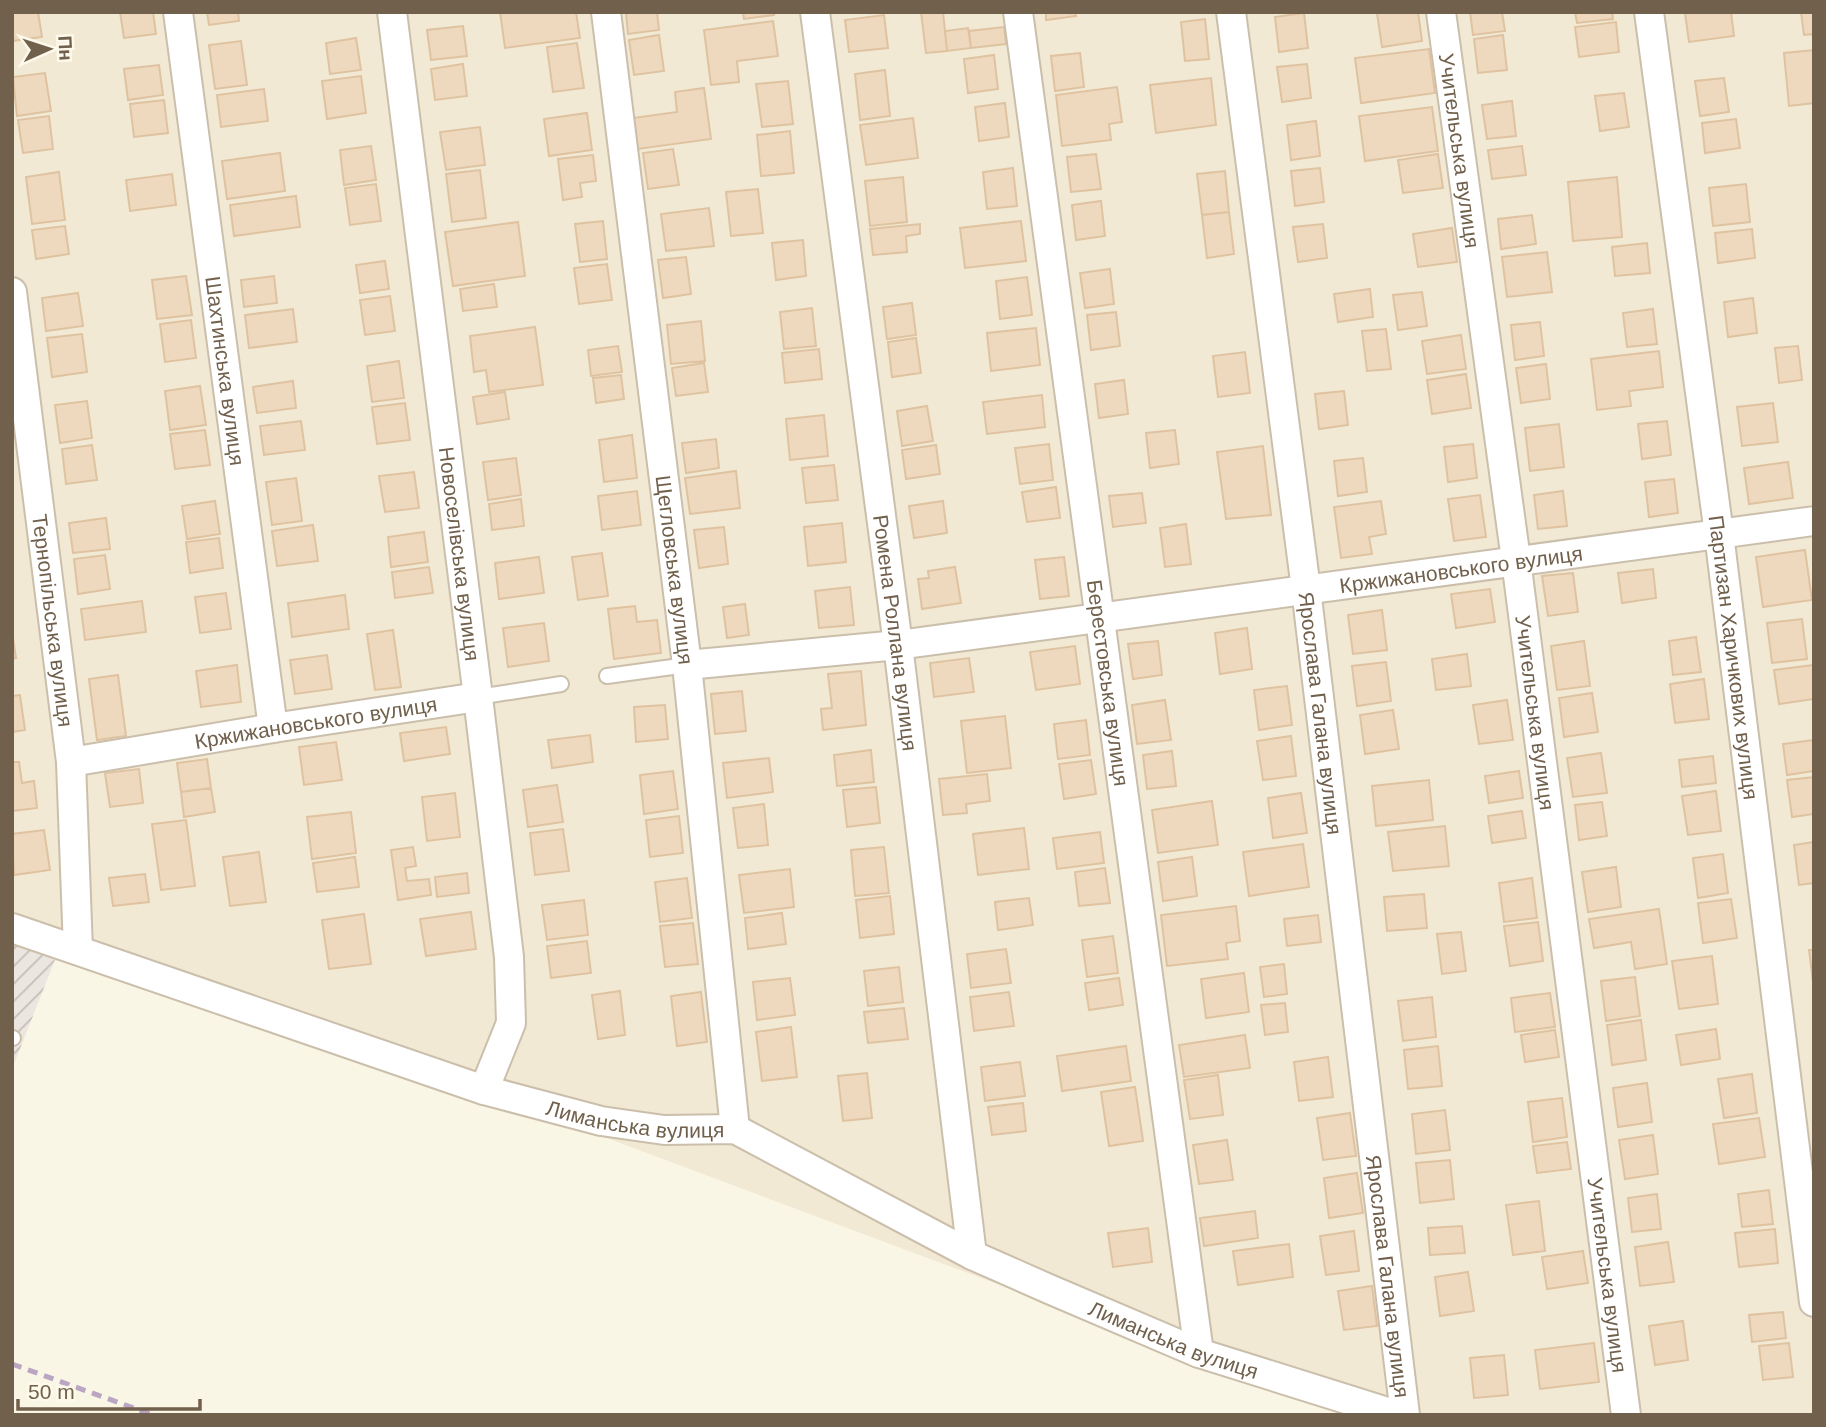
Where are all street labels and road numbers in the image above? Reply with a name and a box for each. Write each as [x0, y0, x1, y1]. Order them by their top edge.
street label: Учительська вулиця [1435, 52, 1485, 250]
street label: Шахтинська вулиця [202, 275, 250, 467]
street label: Новоселівська вулиця [435, 445, 485, 662]
street label: Щегловська вулиця [652, 474, 698, 666]
street label: Тернопільська вулиця [28, 513, 78, 728]
street label: Ромена Роллана вулиця [870, 513, 922, 752]
street label: Партизан Харичкових вулиця [1705, 514, 1763, 801]
street label: Кржижановського вулиця [1338, 541, 1584, 597]
street label: Берестовська вулиця [1083, 578, 1134, 788]
street label: Ярослава Галана вулиця [1295, 590, 1347, 836]
street label: Учительська вулиця [1512, 614, 1560, 812]
street label: Кржижановського вулиця [193, 692, 439, 753]
street label: Лиманська вулиця [544, 1096, 724, 1142]
street label: Ярослава Галана вулиця [1362, 1153, 1414, 1399]
street label: Учительська вулиця [1584, 1176, 1632, 1374]
street label: Лиманська вулиця [1086, 1296, 1261, 1382]

